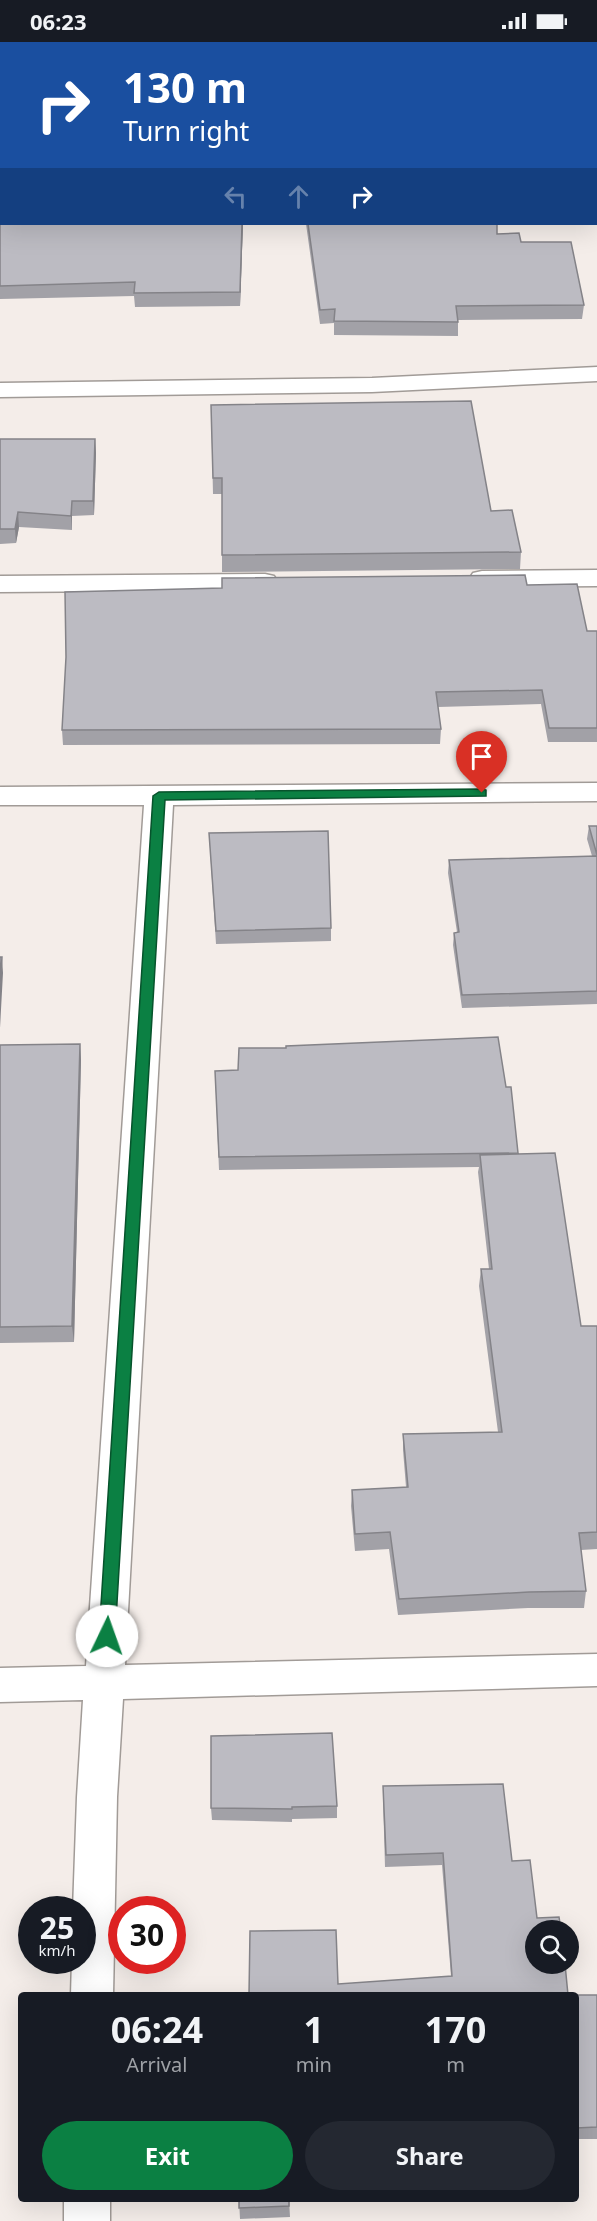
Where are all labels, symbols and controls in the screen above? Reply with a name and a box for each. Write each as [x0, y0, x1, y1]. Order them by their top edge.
text: 06:23 [30, 6, 87, 36]
text: 130 m [123, 58, 247, 115]
icon: right [24, 66, 102, 144]
text: Turn right [123, 112, 249, 149]
icon: left [219, 180, 252, 213]
icon: ahead [282, 180, 315, 213]
icon: right [345, 180, 378, 213]
pin [456, 731, 507, 793]
icon: arrive [465, 740, 498, 773]
position arrow [75, 1604, 139, 1668]
speed limit sign: 30 [108, 1896, 186, 1974]
text: 25 [40, 1907, 74, 1948]
map controls [525, 1920, 579, 1974]
button: search [525, 1920, 579, 1974]
text: km/h [39, 1940, 75, 1960]
text: 06:24 [111, 2005, 203, 2054]
text: 1 [304, 2005, 324, 2054]
text: 170 [425, 2005, 486, 2054]
text: Arrival [126, 2051, 187, 2078]
text: min [296, 2051, 332, 2078]
text: m [446, 2051, 465, 2078]
button: Exit [42, 2121, 293, 2190]
button: Share [305, 2121, 555, 2190]

